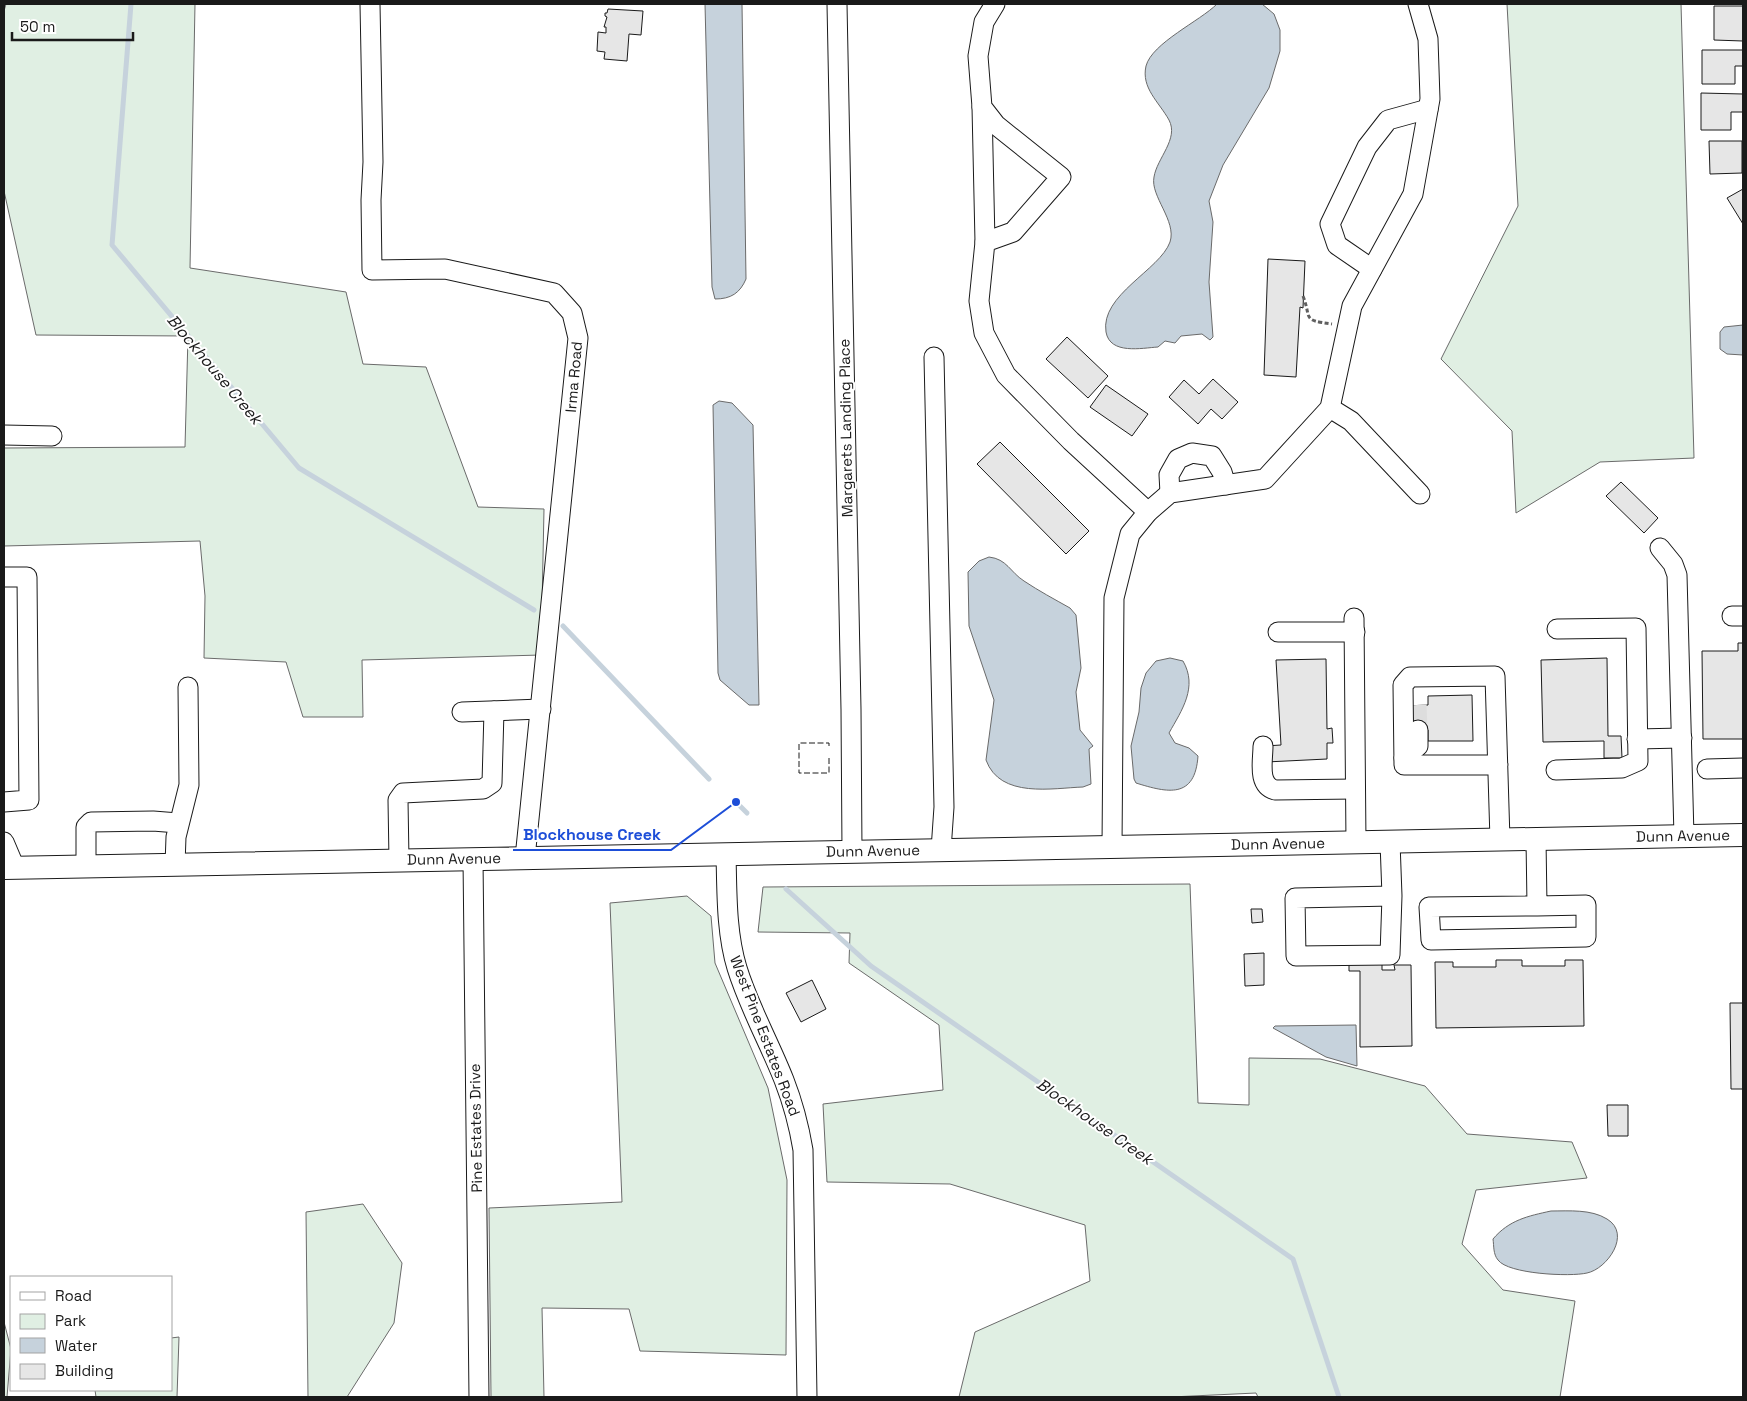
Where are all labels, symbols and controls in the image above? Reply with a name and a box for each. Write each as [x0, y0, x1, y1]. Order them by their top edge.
scale bar [12, 10, 134, 42]
text: 50 m [20, 17, 55, 36]
water label: Blockhouse Creek [162, 310, 268, 431]
street label: Margarets Landing Place [834, 338, 857, 518]
street label: Irma Road [561, 341, 586, 413]
callout: Blockhouse Creek [513, 819, 671, 850]
text: Blockhouse Creek [523, 824, 661, 845]
street label: Dunn Avenue [1636, 825, 1730, 846]
street label: Dunn Avenue [1231, 833, 1325, 854]
street label: Dunn Avenue [826, 840, 920, 861]
street label: Dunn Avenue [407, 848, 501, 869]
street label: West Pine Estates Road [726, 953, 805, 1119]
street label: Pine Estates Drive [465, 1063, 486, 1193]
water label: Blockhouse Creek [1032, 1073, 1159, 1171]
legend [10, 1276, 172, 1391]
text: Road [55, 1286, 92, 1305]
text: Park [55, 1311, 86, 1330]
text: Water [55, 1336, 98, 1355]
text: Building [55, 1361, 114, 1380]

